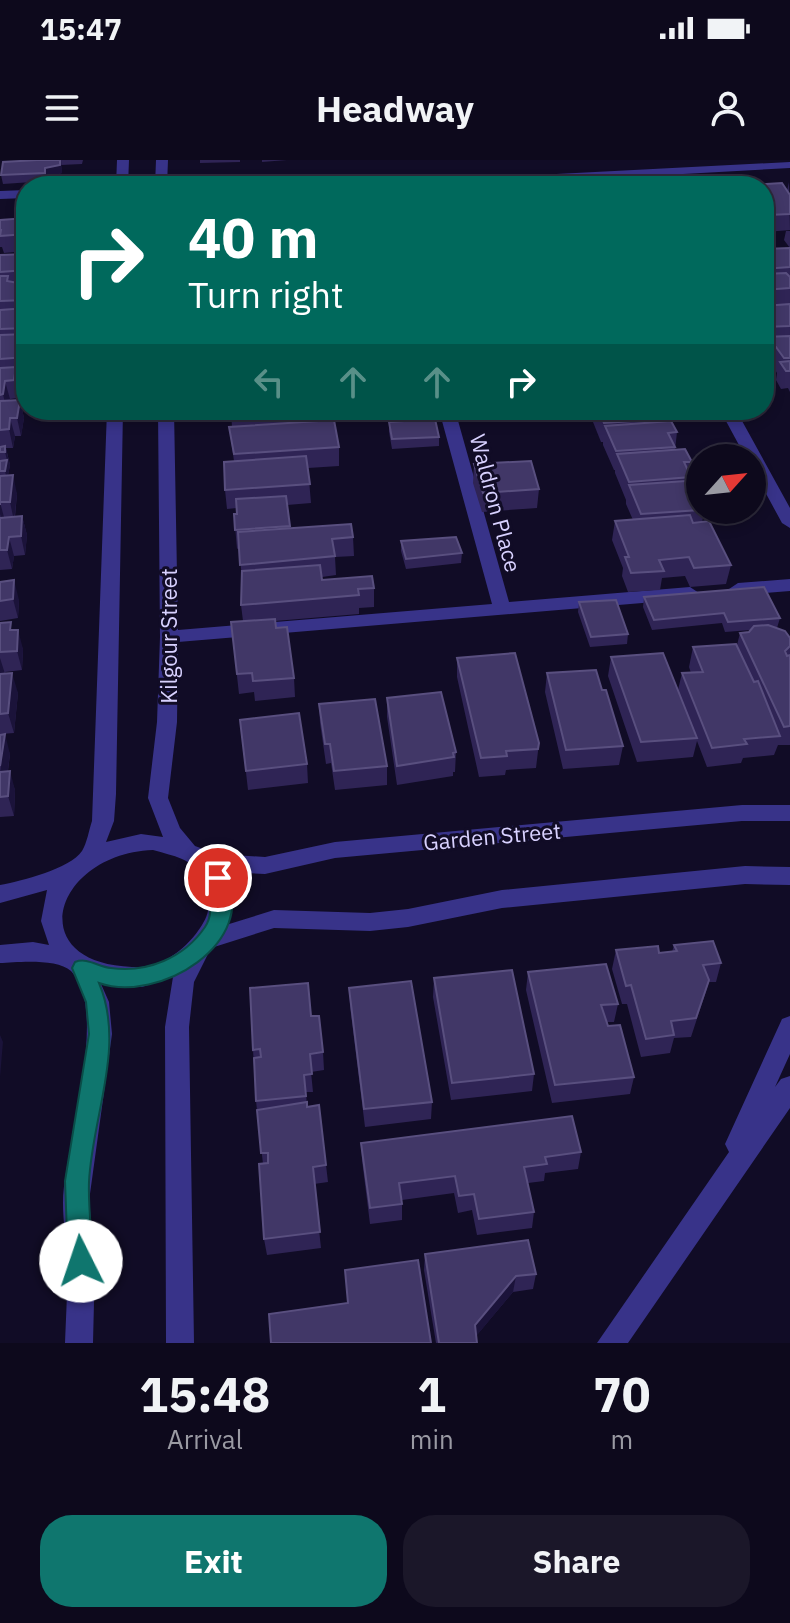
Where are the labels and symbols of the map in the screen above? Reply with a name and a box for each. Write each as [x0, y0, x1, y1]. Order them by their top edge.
street label: Waldron Place [464, 431, 528, 575]
north arrow [686, 444, 766, 524]
street label: Kilgour Street [154, 568, 183, 704]
street label: Garden Street [422, 816, 562, 856]
pin [184, 844, 252, 912]
position arrow [39, 1219, 123, 1303]

